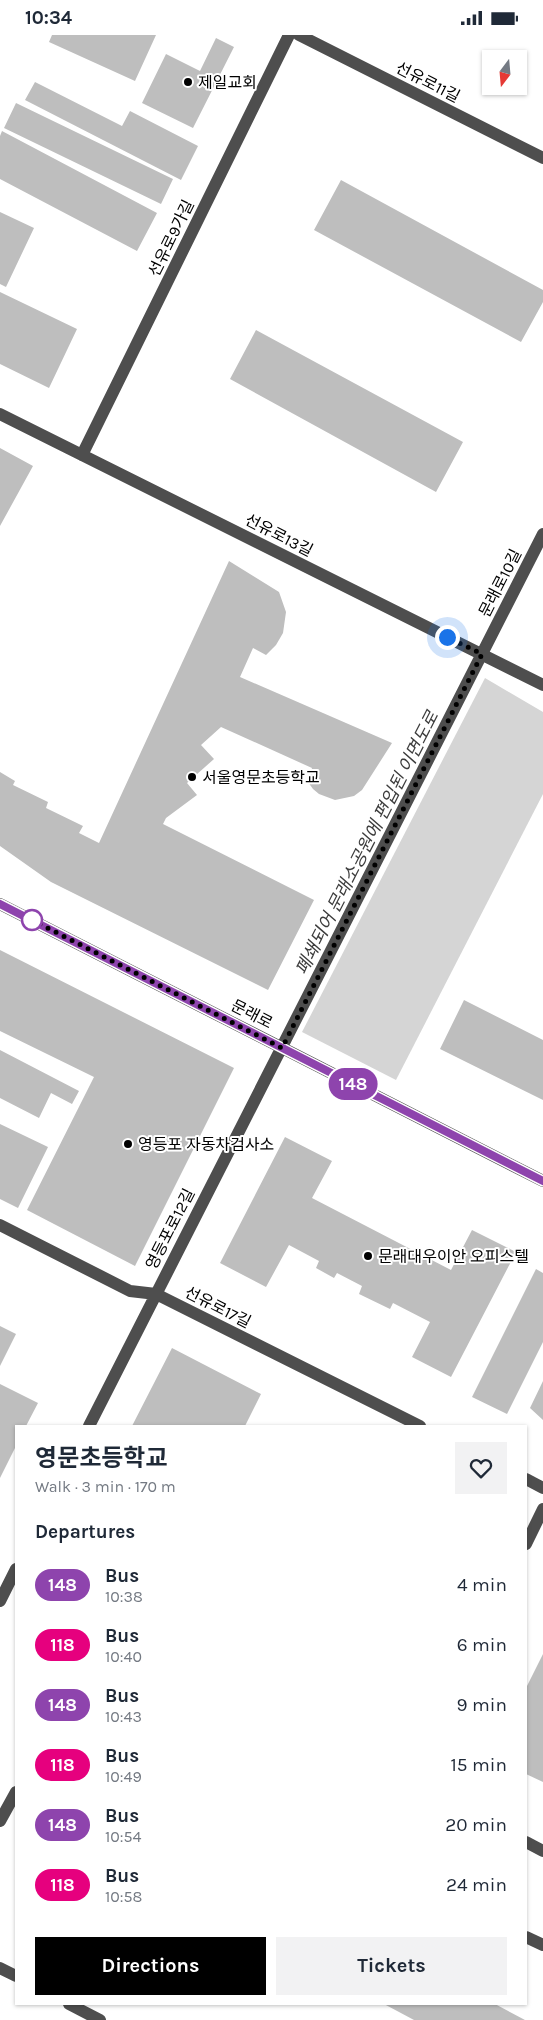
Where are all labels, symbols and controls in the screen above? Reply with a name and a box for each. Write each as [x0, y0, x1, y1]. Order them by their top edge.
text: 10:34 [25, 7, 72, 29]
north arrow [482, 50, 528, 95]
map controls [482, 50, 527, 95]
street label: 선유로11길 [393, 58, 463, 106]
place label: 제일교회 [198, 73, 257, 92]
marker: 제일교회 [182, 76, 194, 88]
street label: 선유로9가길 [144, 197, 198, 279]
street label: 선유로13길 [242, 510, 316, 560]
street label: 문래로10길 [475, 546, 525, 620]
your location [435, 625, 460, 650]
water label: 폐쇄되어 문래소공원에 편입된 이면도로 [291, 706, 444, 979]
place label: 서울영문초등학교 [202, 768, 320, 787]
marker: 서울영문초등학교 [186, 771, 198, 783]
unlabelled marker [21, 909, 43, 931]
street label: 문래로 [228, 996, 276, 1033]
line badge: 148 [324, 1068, 382, 1100]
text: 148 [339, 1073, 367, 1095]
place label: 영등포 자동차검사소 [138, 1135, 274, 1154]
marker: 영등포 자동차검사소 [122, 1138, 134, 1150]
street label: 영등포로12길 [142, 1185, 198, 1273]
place label: 문래대우이안 오피스텔 [378, 1247, 529, 1266]
marker: 문래대우이안 오피스텔 [362, 1250, 374, 1262]
street label: 선유로17길 [182, 1282, 254, 1332]
button: heart [455, 1442, 507, 1494]
text: 영문초등학교 [35, 1444, 167, 1472]
text: Walk · 3 min · 170 m [35, 1477, 176, 1496]
text: Departures [35, 1521, 135, 1543]
text: Bus [105, 1565, 139, 1587]
text: 148 [48, 1574, 77, 1596]
text: 4 min [457, 1574, 507, 1596]
text: 10:38 [105, 1587, 143, 1606]
text: Bus [105, 1625, 139, 1647]
text: 118 [50, 1634, 75, 1656]
text: 6 min [457, 1634, 507, 1656]
text: 10:40 [105, 1647, 142, 1666]
text: Bus [105, 1685, 139, 1707]
text: 148 [48, 1694, 77, 1716]
text: 9 min [457, 1694, 507, 1716]
text: 10:43 [105, 1707, 142, 1726]
text: Bus [105, 1745, 139, 1767]
text: 118 [50, 1754, 75, 1776]
text: 15 min [451, 1754, 507, 1776]
text: 10:49 [105, 1767, 142, 1786]
text: Bus [105, 1805, 139, 1827]
text: 148 [48, 1814, 77, 1836]
text: 20 min [445, 1814, 507, 1836]
text: 10:54 [105, 1827, 141, 1846]
text: Bus [105, 1865, 139, 1887]
text: 118 [50, 1874, 75, 1896]
text: 24 min [446, 1874, 507, 1896]
text: 10:58 [105, 1887, 142, 1906]
button: Directions [35, 1937, 266, 1995]
button: Tickets [276, 1937, 507, 1995]

